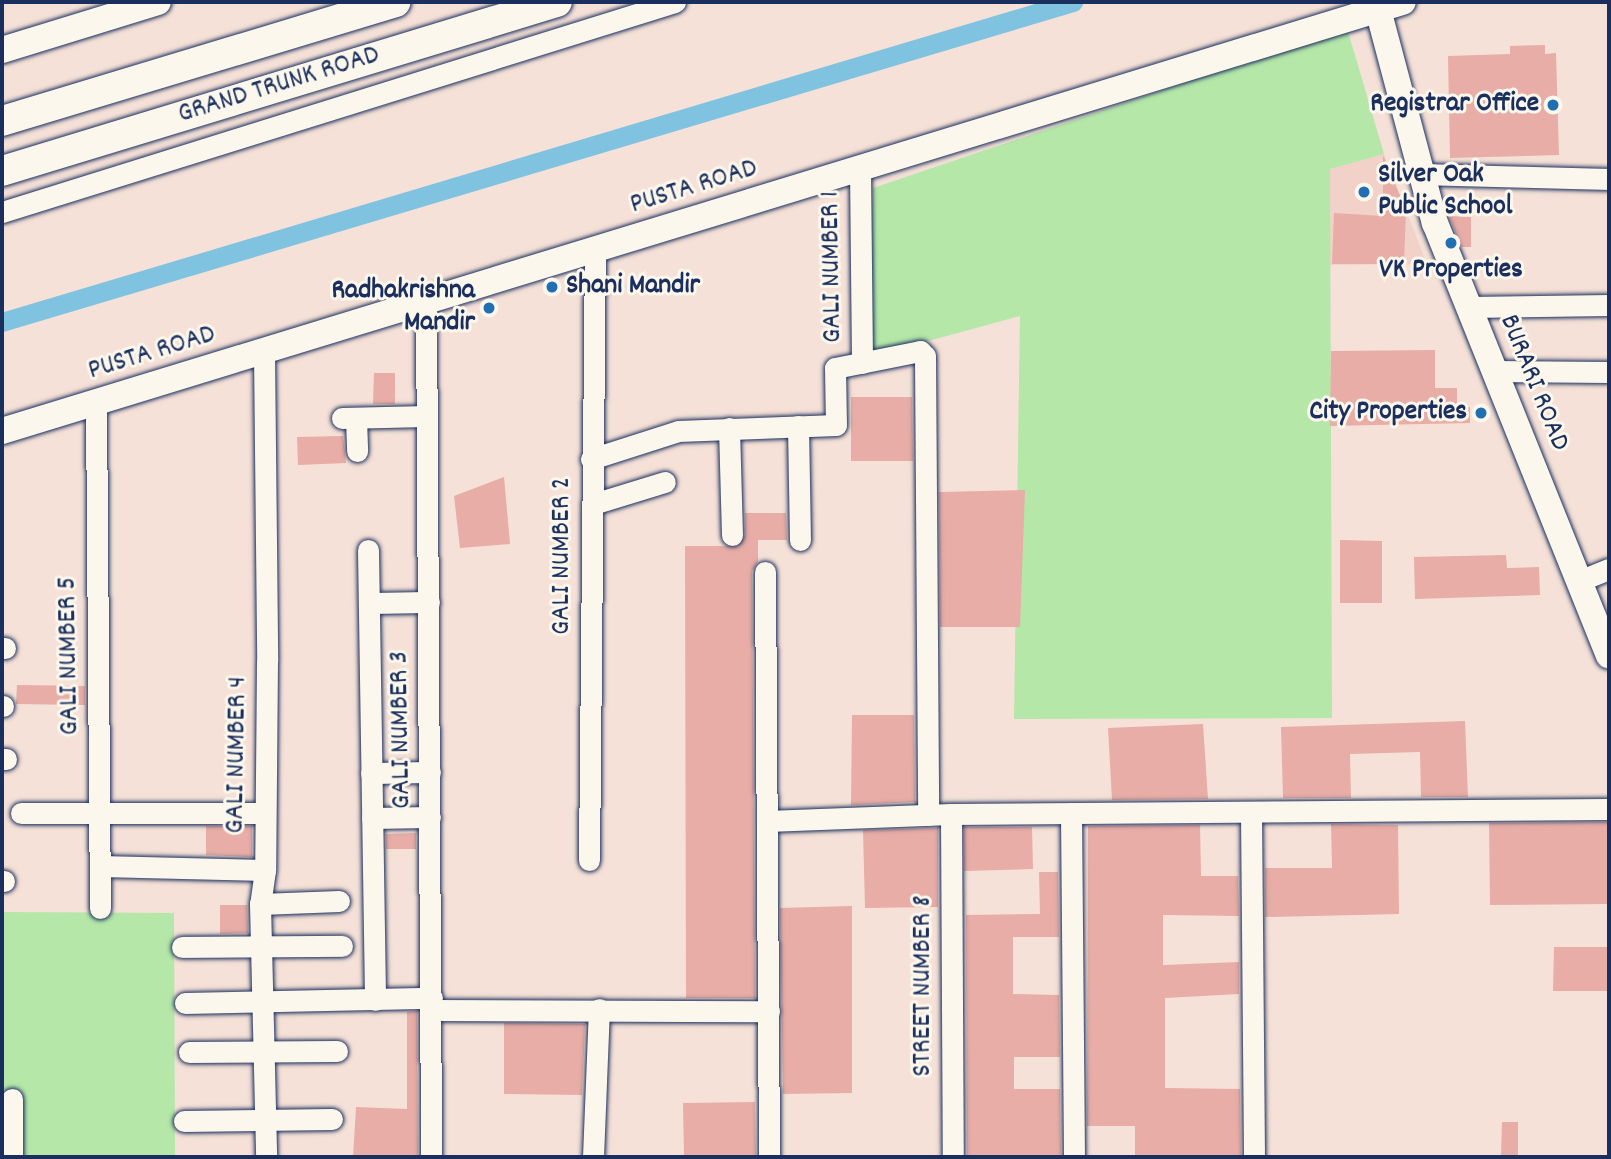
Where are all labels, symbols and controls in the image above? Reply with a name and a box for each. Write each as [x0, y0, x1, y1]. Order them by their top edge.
street label: GRAND TRUNK ROAD [174, 39, 384, 133]
place label: Registrar Office [1370, 88, 1539, 122]
marker: Registrar Office [1545, 97, 1561, 113]
street label: PUSTA ROAD [626, 153, 762, 223]
place label: Silver Oak Public School [1378, 159, 1512, 225]
marker: Silver Oak Public School [1356, 184, 1372, 200]
street label: GALI NUMBER 1 [815, 191, 851, 343]
marker: VK Properties [1443, 235, 1459, 251]
place label: VK Properties [1379, 254, 1523, 288]
place label: Shani Mandir [566, 270, 700, 304]
place label: Radhakrishna Mandir [331, 275, 475, 341]
marker: Shani Mandir [544, 279, 560, 295]
marker: Radhakrishna Mandir [481, 300, 497, 316]
street label: BURARI ROAD [1490, 310, 1576, 456]
street label: PUSTA ROAD [84, 319, 220, 389]
place label: City Properties [1309, 396, 1467, 430]
marker: City Properties [1473, 405, 1489, 421]
street label: GALI NUMBER 2 [546, 477, 580, 635]
street label: GALI NUMBER 5 [52, 576, 88, 736]
street label: GALI NUMBER 3 [384, 651, 420, 809]
street label: GALI NUMBER 4 [220, 676, 256, 834]
street label: STREET NUMBER 8 [907, 895, 941, 1077]

